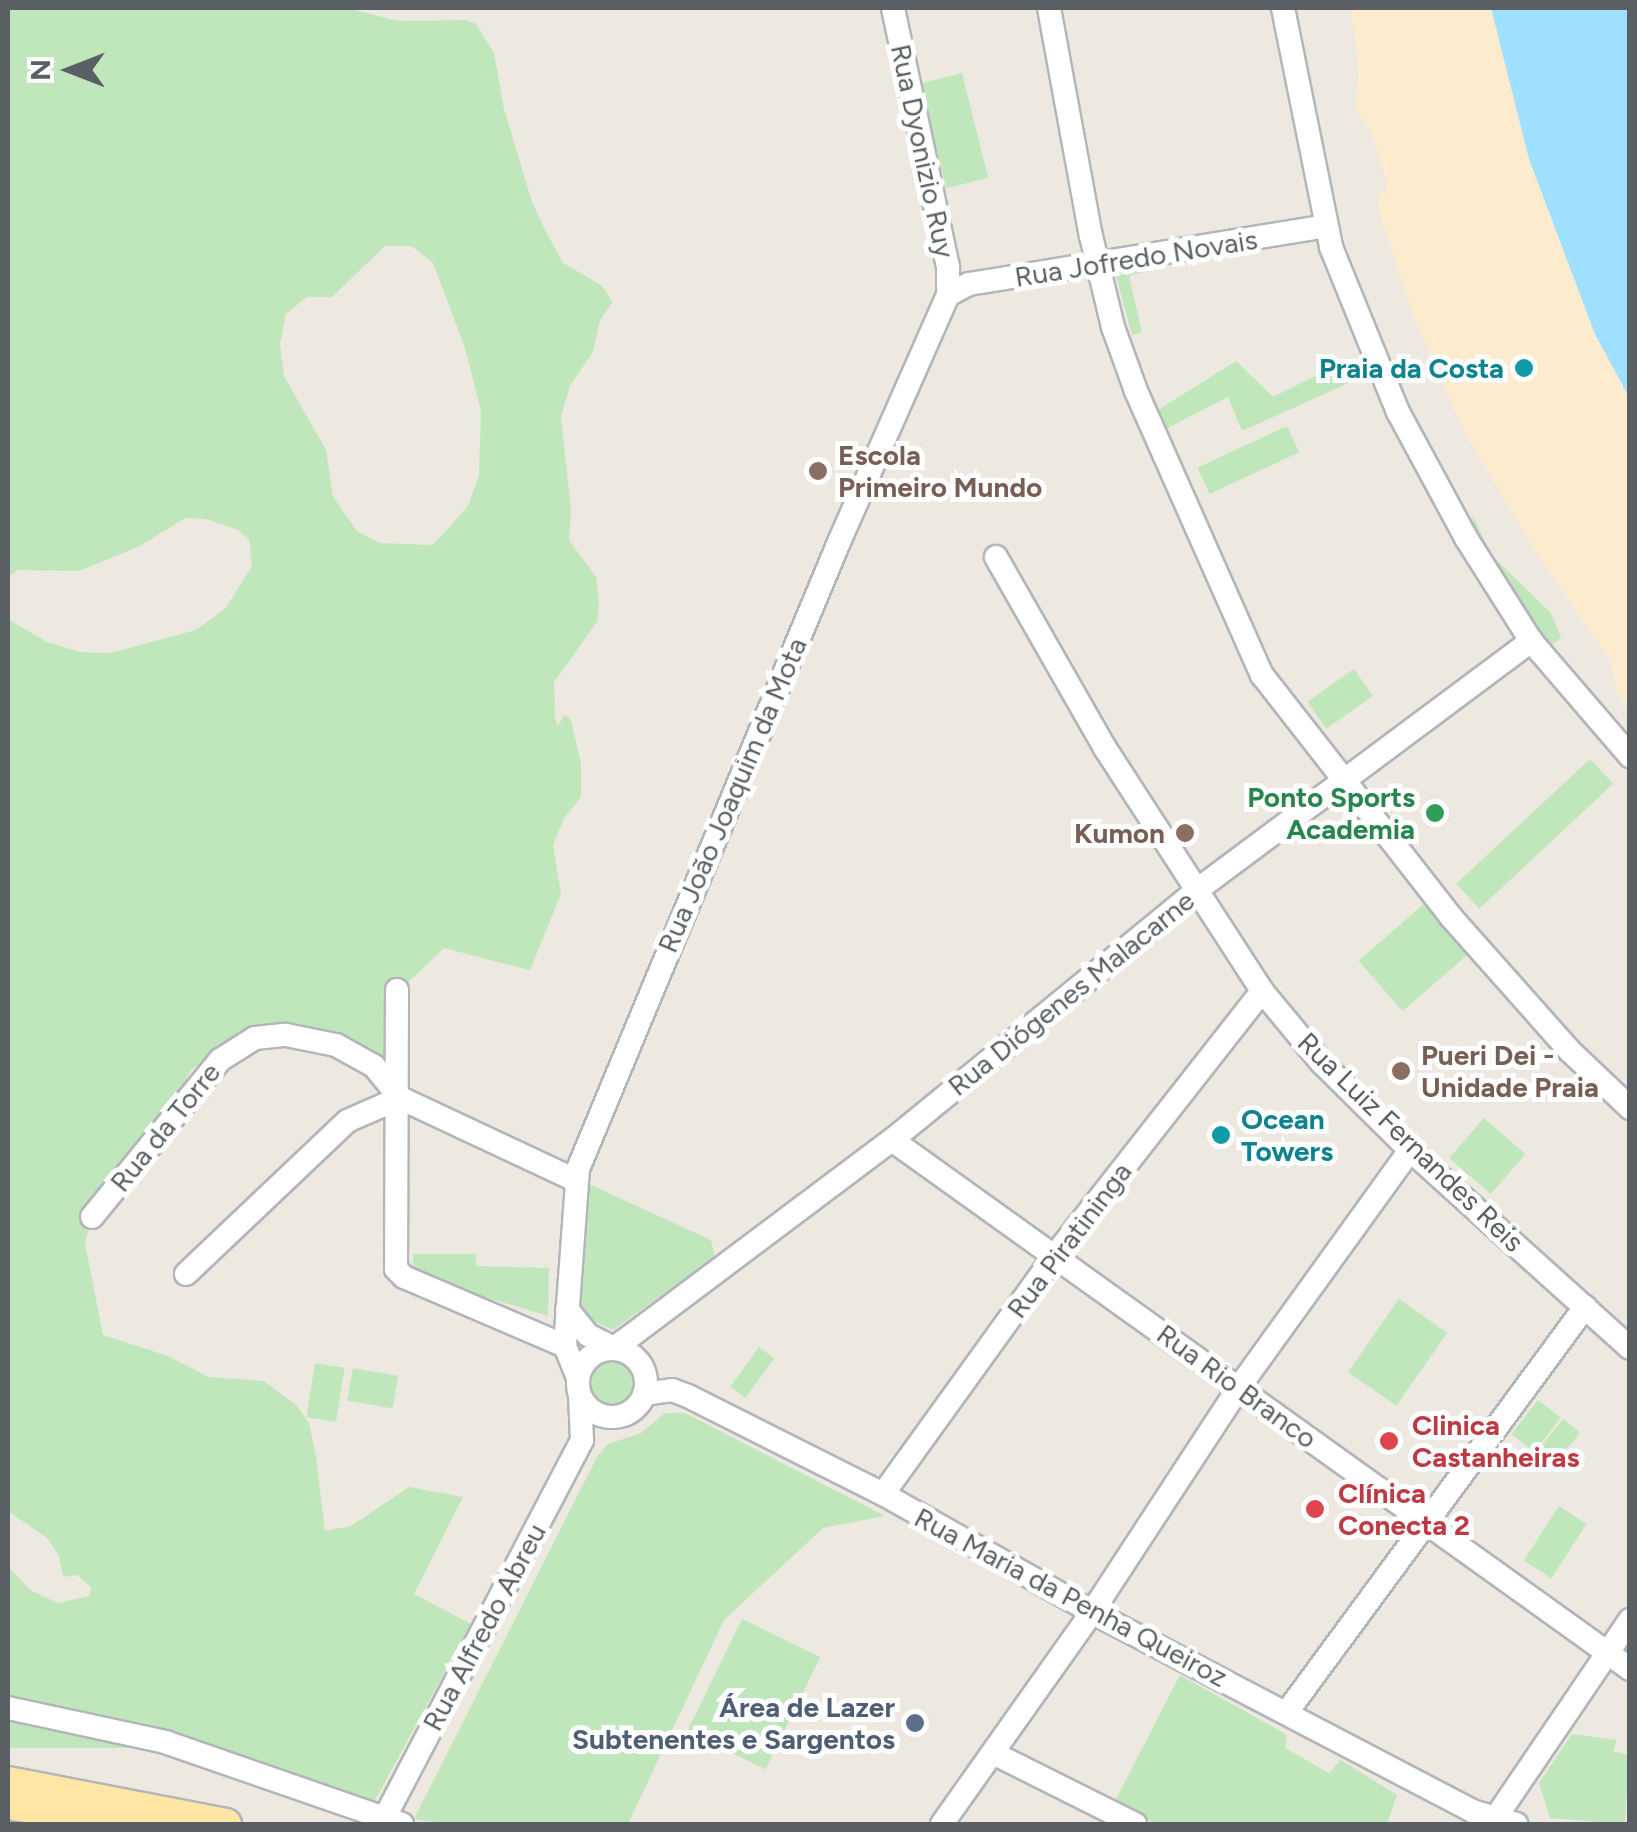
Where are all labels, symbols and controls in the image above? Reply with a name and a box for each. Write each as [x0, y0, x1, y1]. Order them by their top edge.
north arrow [20, 20, 120, 120]
street label: Rua Dyonizio Ruy [884, 41, 962, 261]
text: N [23, 59, 57, 81]
street label: Rua Jofredo Novais [1012, 222, 1260, 294]
place label: Praia da Costa [1319, 351, 1504, 385]
marker: Praia da Costa [1513, 357, 1535, 379]
place label: Escola Primeiro Mundo [838, 438, 1042, 504]
marker: Escola Primeiro Mundo [807, 460, 829, 482]
street label: Rua João Joaquim da Mota [650, 633, 814, 957]
place label: Ponto Sports Academia [1247, 780, 1415, 846]
marker: Ponto Sports Academia [1424, 802, 1446, 824]
place label: Kumon [1074, 816, 1165, 850]
marker: Kumon [1174, 822, 1196, 844]
street label: Rua Diógenes Malacarne [941, 883, 1201, 1103]
street label: Rua Luiz Fernandes Reis [1291, 1025, 1531, 1259]
place label: Pueri Dei - Unidade Praia [1421, 1038, 1599, 1104]
street label: Rua da Torre [103, 1056, 227, 1198]
marker: Pueri Dei - Unidade Praia [1390, 1060, 1412, 1082]
place label: Ocean Towers [1241, 1102, 1333, 1168]
marker: Ocean Towers [1210, 1124, 1232, 1146]
street label: Rua Piratininga [1000, 1155, 1138, 1325]
street label: Rua Rio Branco [1151, 1317, 1323, 1455]
place label: Clinica Castanheiras [1412, 1408, 1579, 1474]
marker: Clinica Castanheiras [1376, 1428, 1402, 1454]
place label: Clínica Conecta 2 [1338, 1476, 1470, 1542]
marker: Clínica Conecta 2 [1302, 1496, 1328, 1522]
street label: Rua Maria da Penha Queiroz [909, 1500, 1233, 1694]
street label: Rua Alfredo Abreu [415, 1518, 553, 1736]
place label: Área de Lazer Subtenentes e Sargentos [572, 1690, 895, 1756]
marker: Área de Lazer Subtenentes e Sargentos [904, 1712, 926, 1734]

